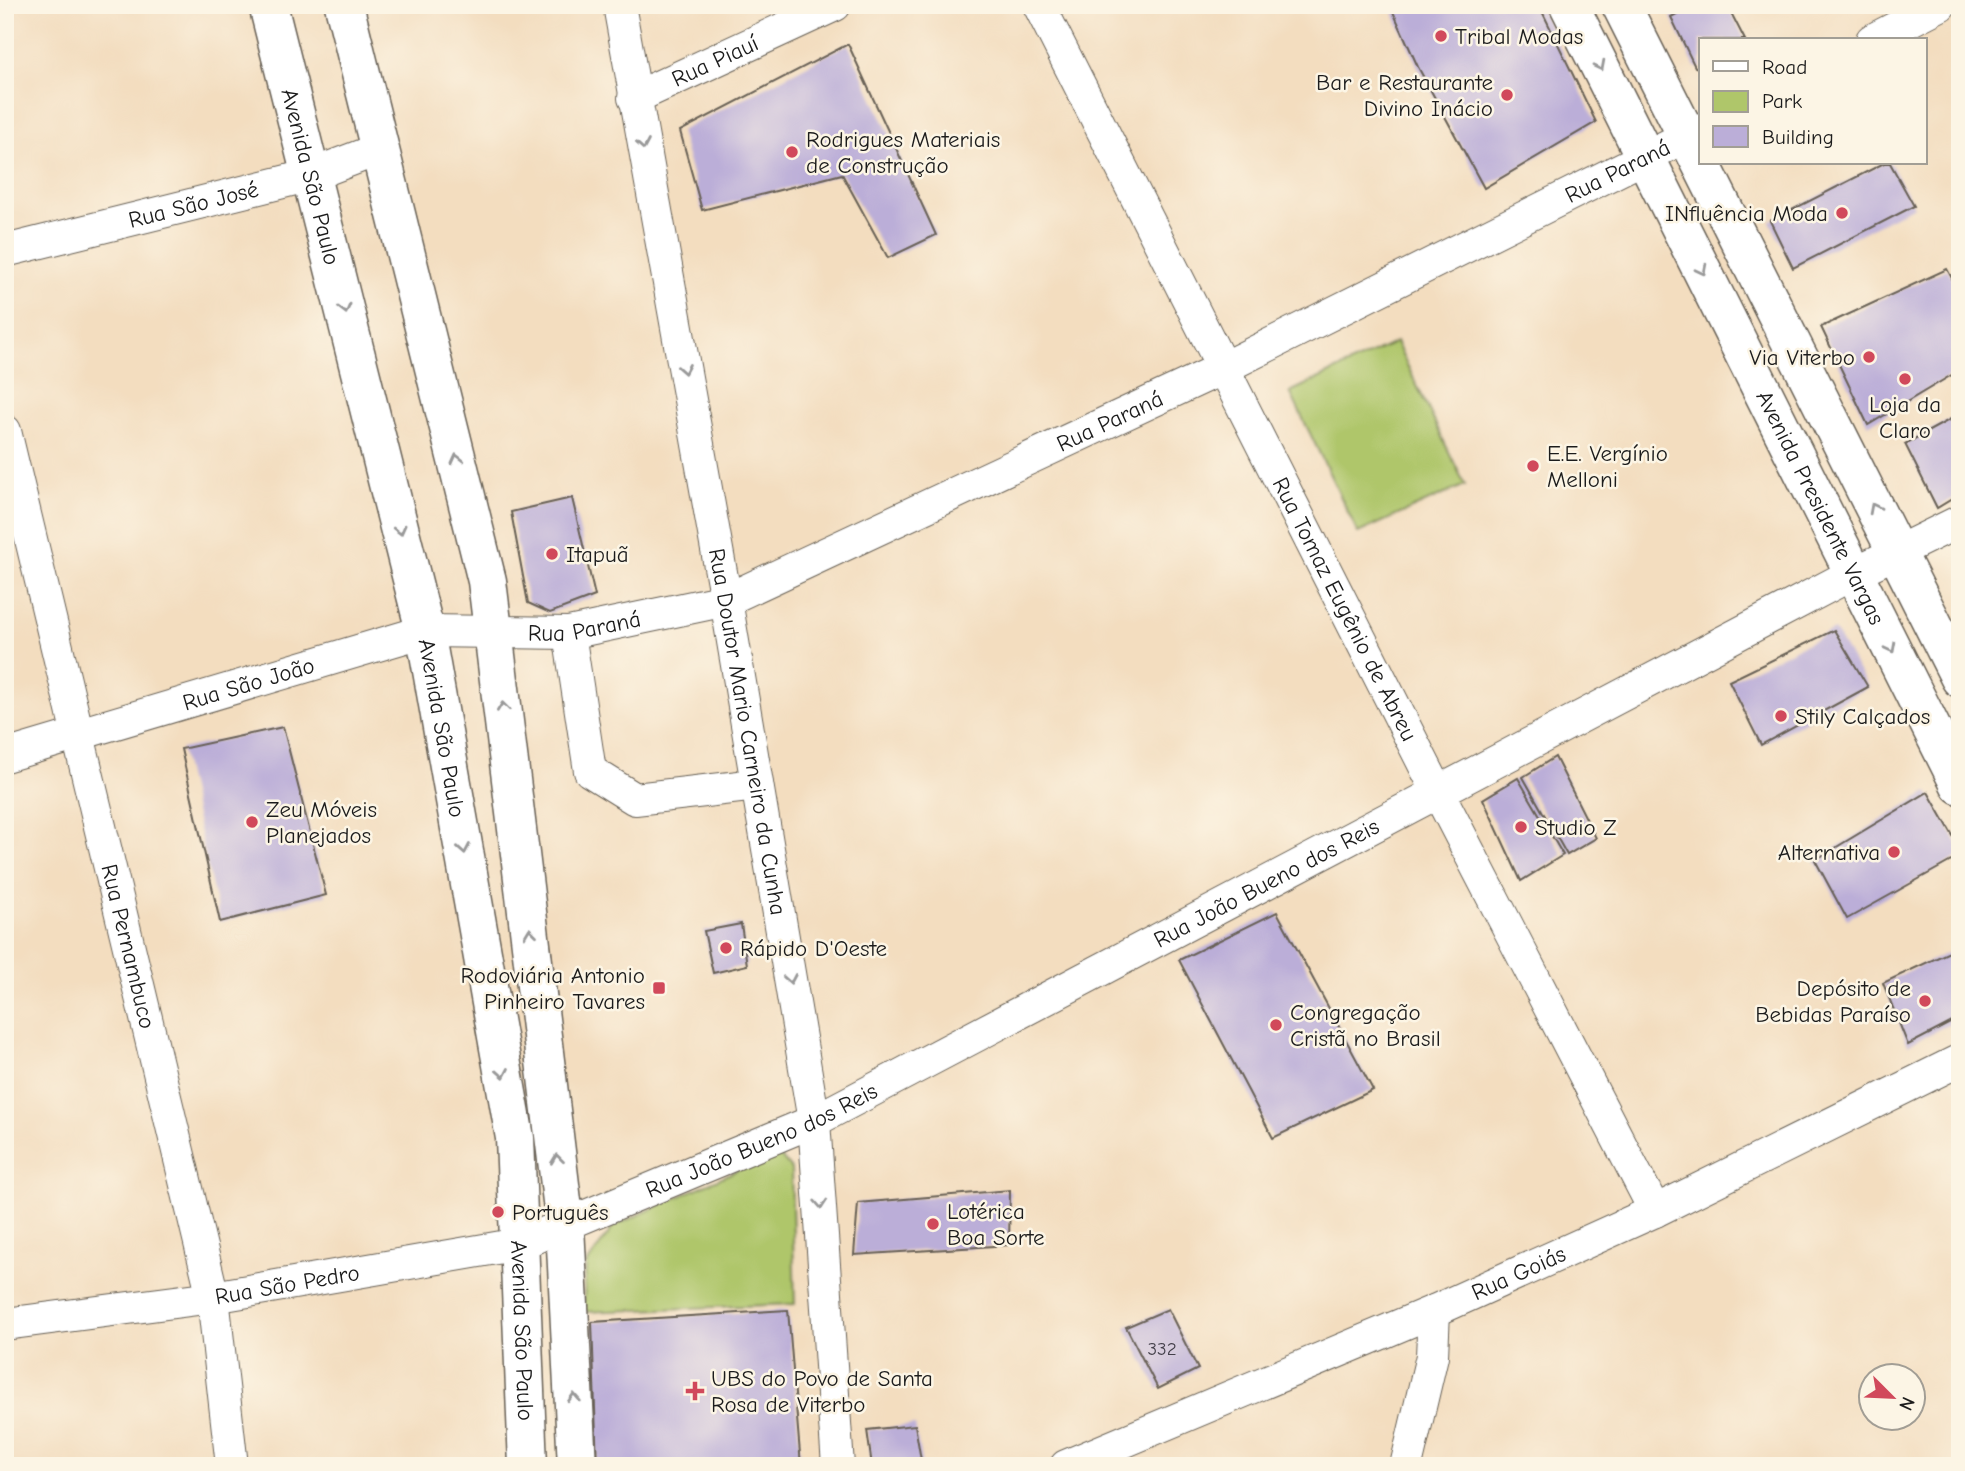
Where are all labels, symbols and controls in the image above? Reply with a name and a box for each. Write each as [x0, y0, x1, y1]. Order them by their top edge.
place label: Tribal Modas [1455, 23, 1583, 50]
marker: Tribal Modas [1433, 28, 1449, 44]
street label: Rua Piauí [668, 29, 763, 93]
legend [1699, 38, 1926, 164]
text: Road [1762, 55, 1807, 79]
one-way arrow [1591, 59, 1605, 71]
place label: Bar e Restaurante Divino Inácio [1316, 69, 1493, 122]
street label: Avenida São Paulo [275, 86, 346, 268]
marker: Bar e Restaurante Divino Inácio [1499, 87, 1515, 103]
text: Park [1762, 89, 1802, 113]
text: Building [1762, 125, 1834, 149]
place label: Rodrigues Materiais de Construção [806, 126, 1000, 179]
street label: Rua Paraná [1561, 134, 1675, 209]
one-way arrow [635, 139, 650, 151]
marker: Rodrigues Materiais de Construção [784, 144, 800, 160]
street label: Rua São José [126, 176, 261, 234]
place label: INfluência Moda [1665, 200, 1828, 227]
marker: INfluência Moda [1834, 205, 1850, 221]
one-way arrow [1693, 263, 1707, 275]
one-way arrow [337, 303, 351, 315]
place label: Via Viterbo [1749, 344, 1855, 371]
marker: Via Viterbo [1861, 349, 1877, 365]
one-way arrow [675, 363, 690, 375]
marker: Loja da Claro [1897, 371, 1913, 387]
street label: Rua Paraná [1052, 385, 1167, 458]
street label: Avenida Presidente Vargas [1750, 386, 1890, 629]
place label: Loja da Claro [1869, 391, 1941, 444]
place label: E.E. Vergínio Melloni [1547, 440, 1668, 493]
one-way arrow [451, 454, 465, 466]
marker: E.E. Vergínio Melloni [1525, 458, 1541, 474]
street label: Rua Tomaz Eugênio de Abreu [1267, 473, 1423, 745]
one-way arrow [1869, 503, 1883, 515]
one-way arrow [392, 524, 406, 536]
place label: Itapuã [566, 541, 629, 568]
marker: Itapuã [544, 546, 560, 562]
street label: Rua Doutor Mario Carneiro da Cunha [703, 546, 792, 917]
street label: Rua Paraná [528, 605, 643, 647]
street label: Avenida São Paulo [413, 637, 471, 820]
one-way arrow [1883, 641, 1897, 653]
street label: Rua São João [179, 652, 318, 716]
one-way arrow [496, 701, 511, 713]
place label: Stily Calçados [1795, 703, 1930, 730]
marker: Stily Calçados [1773, 708, 1789, 724]
place label: Zeu Móveis Planejados [266, 796, 377, 849]
street label: Rua João Bueno dos Reis [1149, 813, 1384, 954]
marker: Zeu Móveis Planejados [244, 814, 260, 830]
place label: Studio Z [1535, 814, 1617, 841]
marker: Studio Z [1513, 819, 1529, 835]
place label: Alternativa [1778, 839, 1880, 866]
one-way arrow [456, 843, 471, 855]
marker: Alternativa [1886, 844, 1902, 860]
street label: Rua Pernambuco [95, 861, 161, 1032]
one-way arrow [522, 927, 537, 938]
place label: Rápido D'Oeste [740, 935, 887, 962]
marker: Rápido D'Oeste [718, 940, 734, 956]
place label: Rodoviária Antonio Pinheiro Tavares [460, 962, 645, 1015]
one-way arrow [782, 973, 797, 985]
place label: Depósito de Bebidas Paraíso [1755, 975, 1911, 1028]
marker: Rodoviária Antonio Pinheiro Tavares [651, 980, 667, 996]
marker: Depósito de Bebidas Paraíso [1917, 993, 1933, 1009]
place label: Congregação Cristã no Brasil [1290, 999, 1441, 1052]
marker: Congregação Cristã no Brasil [1268, 1017, 1284, 1033]
one-way arrow [495, 1067, 510, 1079]
street label: Rua João Bueno dos Reis [642, 1077, 882, 1204]
one-way arrow [549, 1153, 564, 1164]
place label: Lotérica Boa Sorte [947, 1198, 1044, 1251]
place label: Português [512, 1199, 609, 1226]
one-way arrow [813, 1199, 828, 1210]
marker: Português [490, 1204, 506, 1220]
marker: Lotérica Boa Sorte [925, 1216, 941, 1232]
street label: Avenida São Paulo [505, 1240, 539, 1422]
street label: Rua Goiás [1467, 1240, 1570, 1306]
street label: Rua São Pedro [213, 1259, 362, 1310]
house number: 332 [1147, 1338, 1177, 1360]
north arrow [1856, 1362, 1926, 1432]
place label: UBS do Povo de Santa Rosa de Viterbo [711, 1365, 933, 1418]
marker: UBS do Povo de Santa Rosa de Viterbo [685, 1381, 705, 1401]
one-way arrow [566, 1392, 581, 1403]
text: N [1894, 1393, 1919, 1414]

